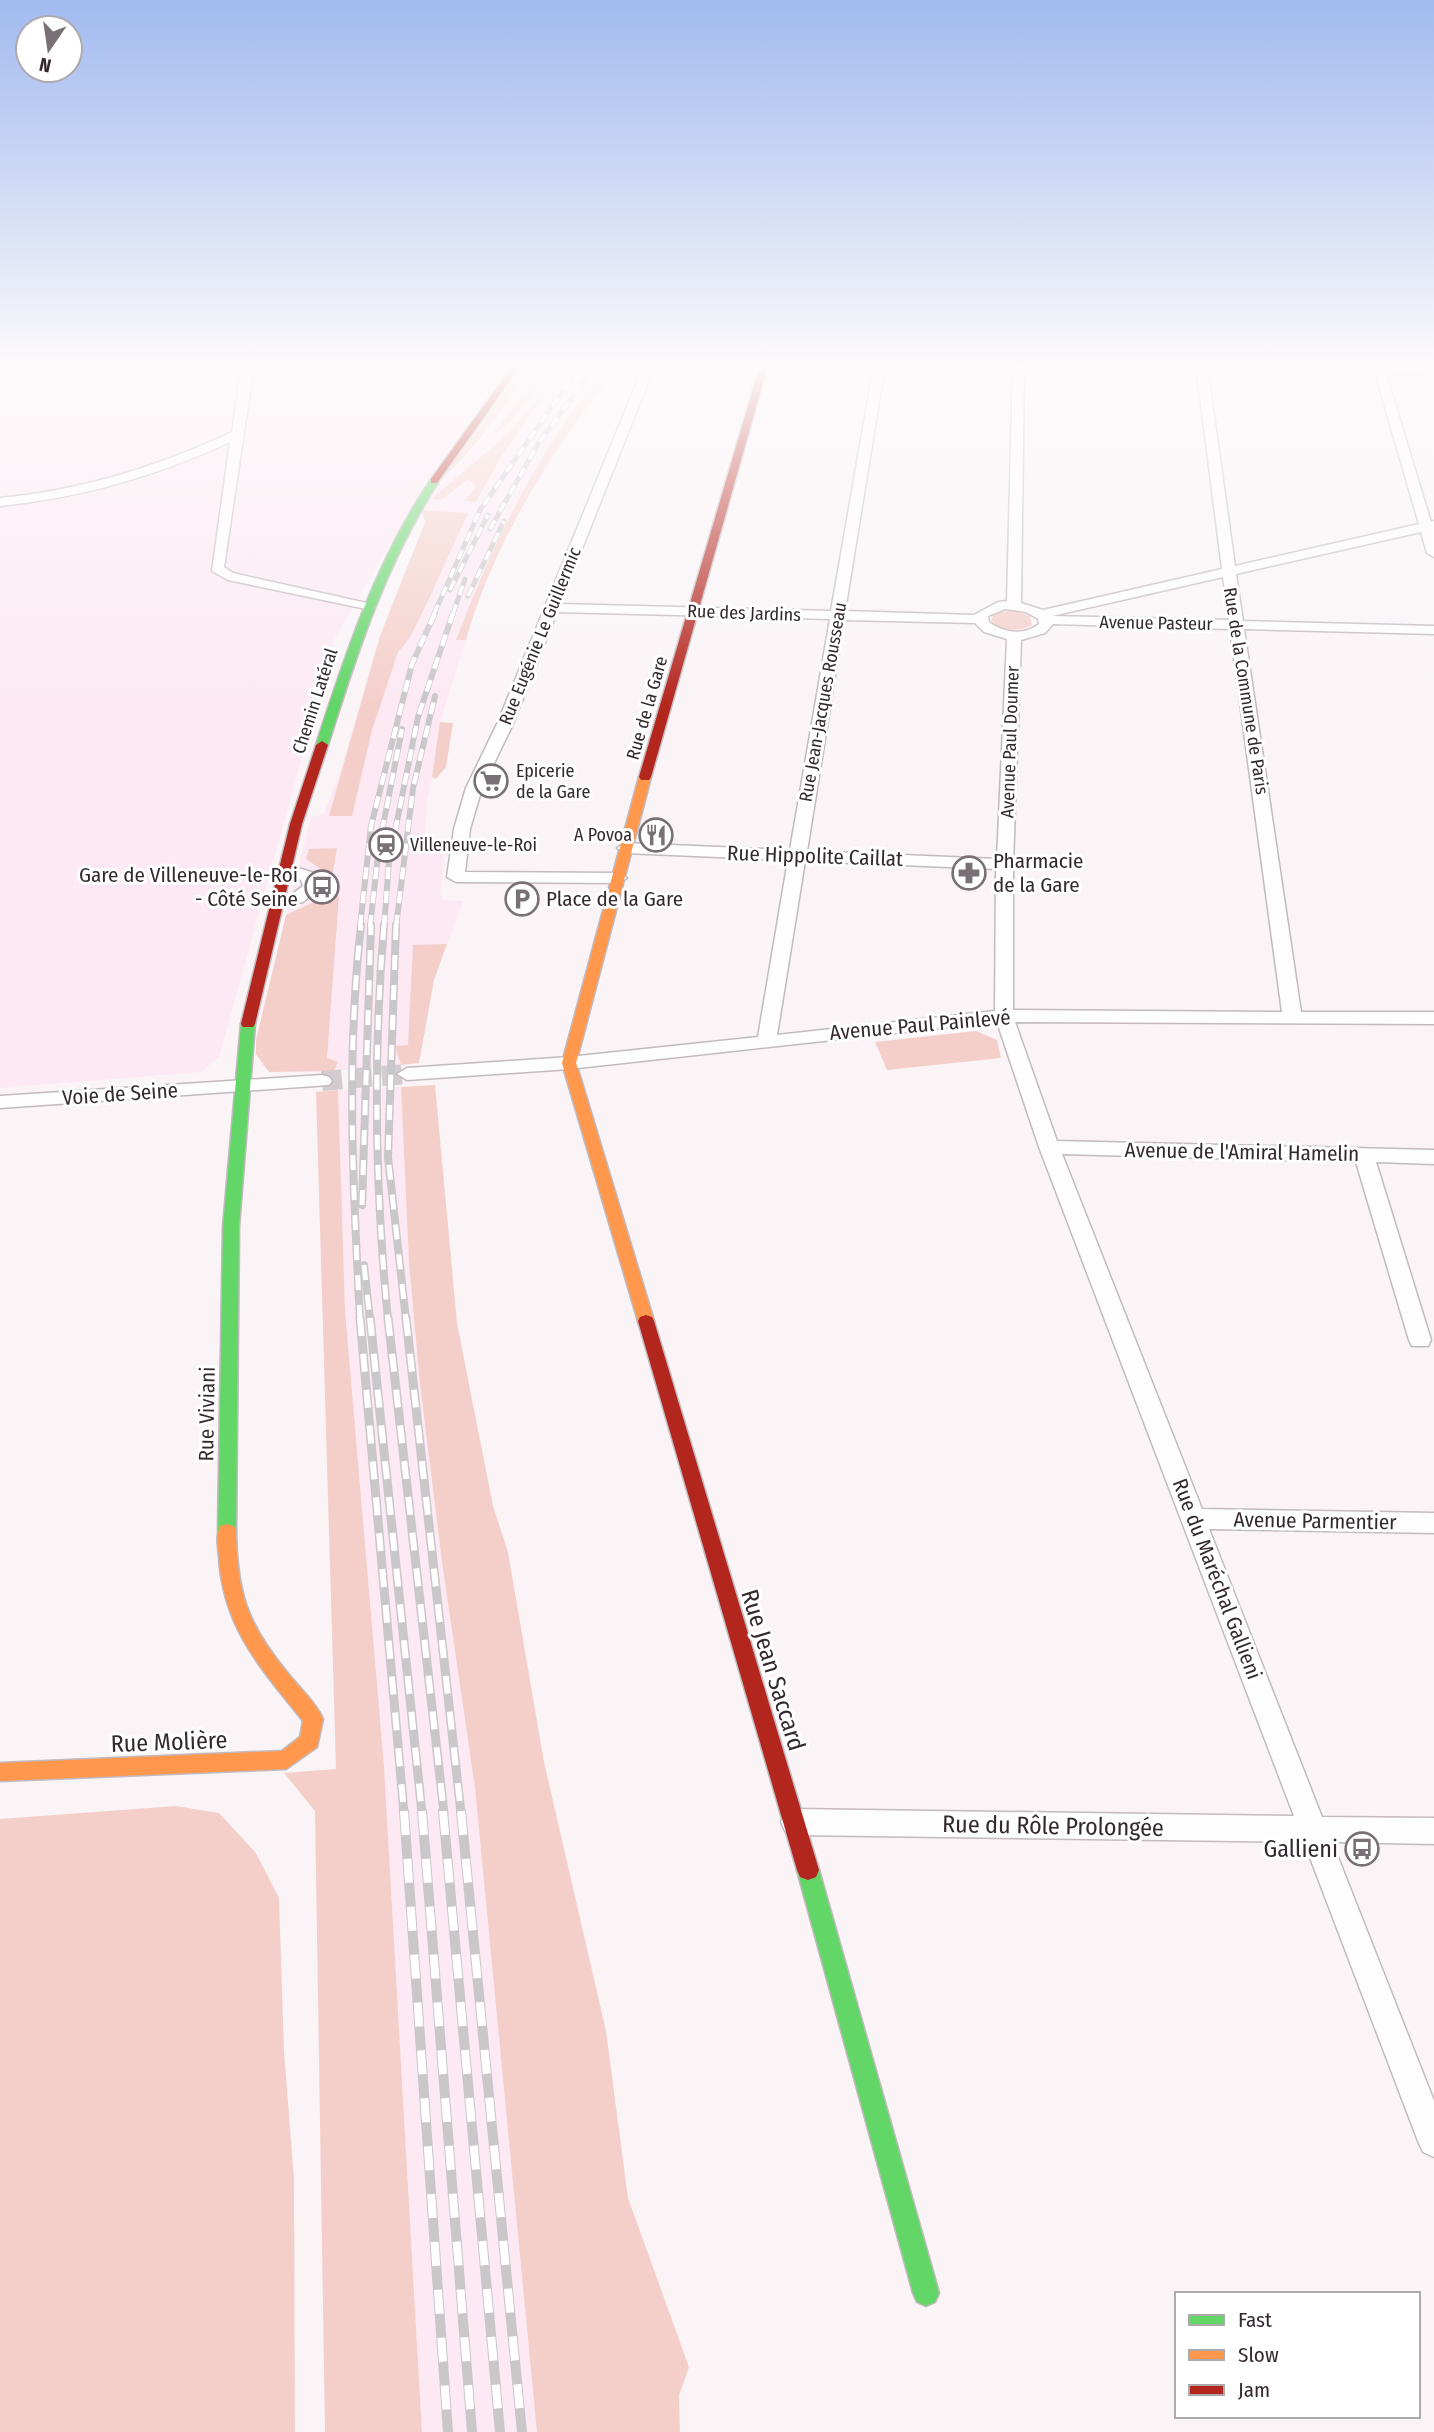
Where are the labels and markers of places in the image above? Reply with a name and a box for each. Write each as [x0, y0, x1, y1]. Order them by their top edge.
place label: Epicerie de la Gare [516, 760, 590, 803]
supermarket icon: Epicerie de la Gare [472, 762, 510, 800]
restaurant icon: A Povoa [637, 816, 675, 854]
place label: A Povoa [574, 824, 632, 846]
station icon: Villeneuve-le-Roi [367, 826, 405, 864]
place label: Villeneuve-le-Roi [410, 834, 537, 856]
place label: Pharmacie de la Gare [993, 848, 1083, 898]
pharmacy icon: Pharmacie de la Gare [950, 854, 988, 892]
place label: Gare de Villeneuve-le-Roi - Côté Seine [79, 862, 298, 912]
bus stop icon: Gare de Villeneuve-le-Roi - Côté Seine [303, 868, 341, 906]
parking icon: Place de la Gare [503, 880, 541, 918]
place label: Place de la Gare [546, 886, 683, 912]
bus stop icon: Gallieni [1343, 1830, 1381, 1868]
place label: Gallieni [1263, 1835, 1338, 1863]

